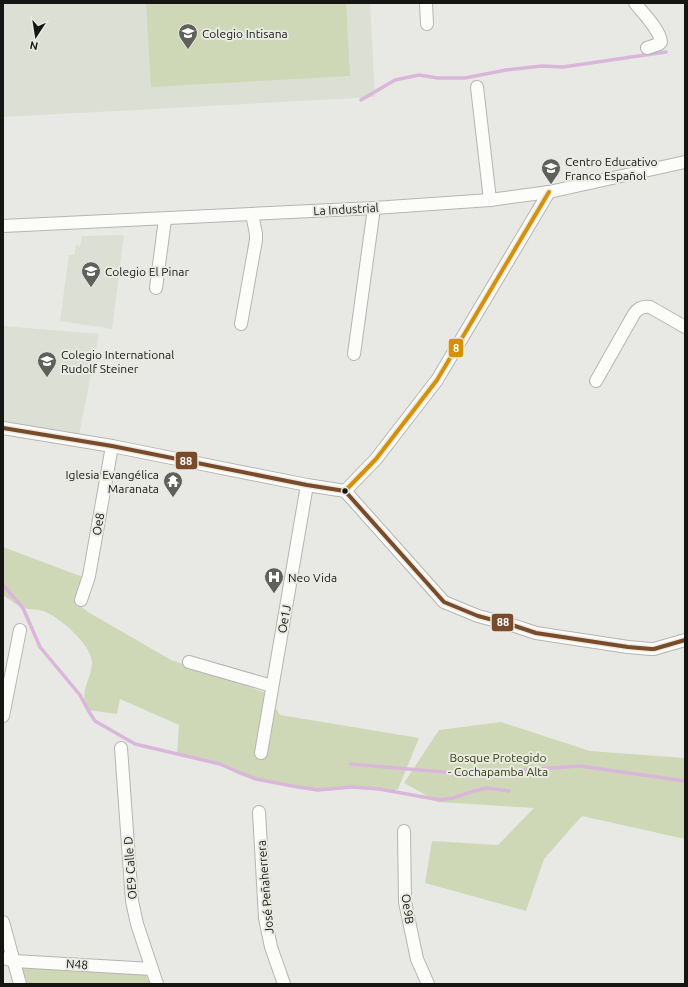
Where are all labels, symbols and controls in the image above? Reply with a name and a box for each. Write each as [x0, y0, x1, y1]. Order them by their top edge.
north arrow [16, 16, 56, 56]
school or university icon: Colegio Intisana [177, 22, 199, 50]
place label: Colegio Intisana [202, 27, 288, 40]
text: N [29, 39, 39, 53]
place label: Centro Educativo Franco Español [565, 155, 658, 182]
school or university icon: Centro Educativo Franco Español [540, 157, 562, 185]
street label: La Industrial [313, 201, 379, 217]
school or university icon: Colegio El Pinar [80, 260, 102, 288]
place label: Colegio El Pinar [105, 265, 189, 278]
line badge: 8 [448, 338, 464, 358]
text: 8 [453, 342, 459, 354]
place label: Colegio International Rudolf Steiner [61, 348, 174, 375]
school or university icon: Colegio International Rudolf Steiner [36, 350, 58, 378]
line badge: 88 [175, 451, 198, 470]
text: 88 [180, 455, 192, 467]
place label: Iglesia Evangélica Maranata [65, 468, 159, 495]
temple icon: Iglesia Evangélica Maranata [162, 470, 184, 498]
unlabelled marker [340, 486, 350, 496]
street label: Oe8 [90, 511, 106, 536]
hospital icon: Neo Vida [263, 566, 285, 594]
place label: Neo Vida [288, 571, 337, 584]
street label: Oe1J [275, 604, 293, 634]
line badge: 88 [491, 613, 514, 632]
text: 88 [497, 616, 509, 628]
park label: Bosque Protegido - Cochapamba Alta [448, 751, 548, 778]
street label: OE9 Calle D [121, 836, 139, 900]
street label: José Peñaherrera [254, 840, 276, 934]
street label: Oe9B [399, 893, 417, 925]
street label: N48 [66, 957, 89, 971]

